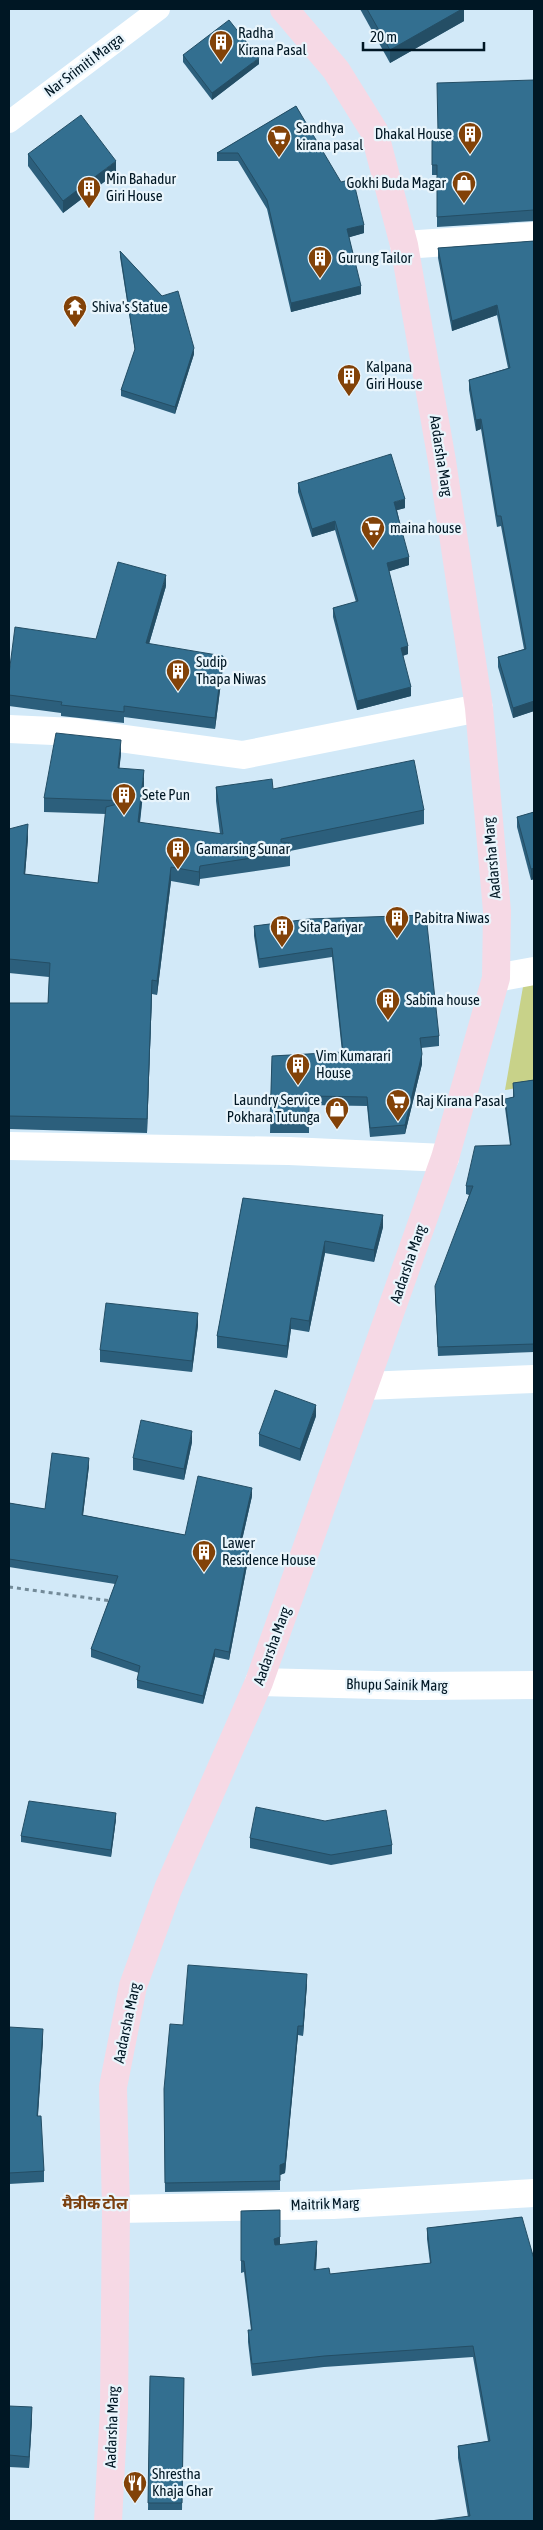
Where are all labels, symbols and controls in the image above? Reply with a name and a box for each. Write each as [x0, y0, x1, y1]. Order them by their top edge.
scale bar [363, 20, 484, 52]
place label: Radha Kirana Pasal [238, 24, 307, 58]
text: 20 m [370, 28, 397, 45]
street label: Nar Srimiti Marga [41, 29, 127, 100]
building icon: Radha Kirana Pasal [208, 29, 234, 63]
place label: Sandhya kirana pasal [296, 119, 363, 153]
building icon: Dhakal House [457, 121, 483, 155]
supermarket icon: Sandhya kirana pasal [266, 124, 292, 158]
place label: Dhakal House [375, 125, 452, 142]
place label: Min Bahadur Giri House [106, 170, 177, 204]
shop icon: Gokhi Buda Magar [451, 170, 477, 204]
place label: Gokhi Buda Magar [347, 174, 447, 191]
building icon: Min Bahadur Giri House [76, 175, 102, 209]
building icon: Gurung Tailor [307, 245, 333, 279]
place label: Gurung Tailor [338, 249, 412, 266]
temple icon: Shiva's Statue [62, 294, 88, 328]
place label: Shiva's Statue [92, 298, 168, 315]
place label: Kalpana Giri House [366, 358, 423, 392]
building icon: Kalpana Giri House [336, 363, 362, 397]
street label: Aadarsha Marg [427, 414, 456, 498]
supermarket icon: maina house [360, 515, 386, 549]
place label: maina house [390, 519, 461, 536]
place label: Sudip Thapa Niwas [196, 653, 266, 687]
building icon: Sudip Thapa Niwas [165, 658, 191, 692]
building icon: Sete Pun [111, 782, 137, 816]
place label: Sete Pun [142, 786, 190, 803]
street label: Aadarsha Marg [479, 816, 504, 900]
building icon: Gamarsing Sunar [165, 836, 191, 870]
place label: Gamarsing Sunar [196, 840, 290, 857]
building icon: Pabitra Niwas [384, 905, 410, 939]
place label: Pabitra Niwas [414, 909, 489, 926]
building icon: Sita Pariyar [269, 914, 295, 948]
place label: Sita Pariyar [300, 918, 363, 935]
building icon: Sabina house [375, 987, 401, 1021]
place label: Sabina house [406, 991, 480, 1008]
place label: Vim Kumarari House [316, 1047, 391, 1081]
building icon: Vim Kumarari House [285, 1052, 311, 1086]
supermarket icon: Raj Kirana Pasal [385, 1088, 411, 1122]
place label: Laundry Service Pokhara Tutunga [227, 1091, 320, 1125]
place label: Raj Kirana Pasal [416, 1092, 504, 1109]
shop icon: Laundry Service Pokhara Tutunga [324, 1096, 350, 1130]
street label: Aadarsha Marg [386, 1222, 429, 1305]
place label: Lawer Residence House [222, 1534, 316, 1568]
building icon: Lawer Residence House [191, 1539, 217, 1573]
street label: Aadarsha Marg [250, 1604, 294, 1687]
street label: Bhupu Sainik Marg [346, 1675, 448, 1694]
street label: Aadarsha Marg [110, 1981, 143, 2065]
district label: मैत्रीक टोल [62, 2194, 129, 2212]
street label: Maitrik Marg [290, 2194, 360, 2213]
street label: Aadarsha Marg [102, 2385, 121, 2468]
place label: Shrestha Khaja Ghar [152, 2465, 213, 2499]
restaurant icon: Shrestha Khaja Ghar [122, 2470, 148, 2504]

